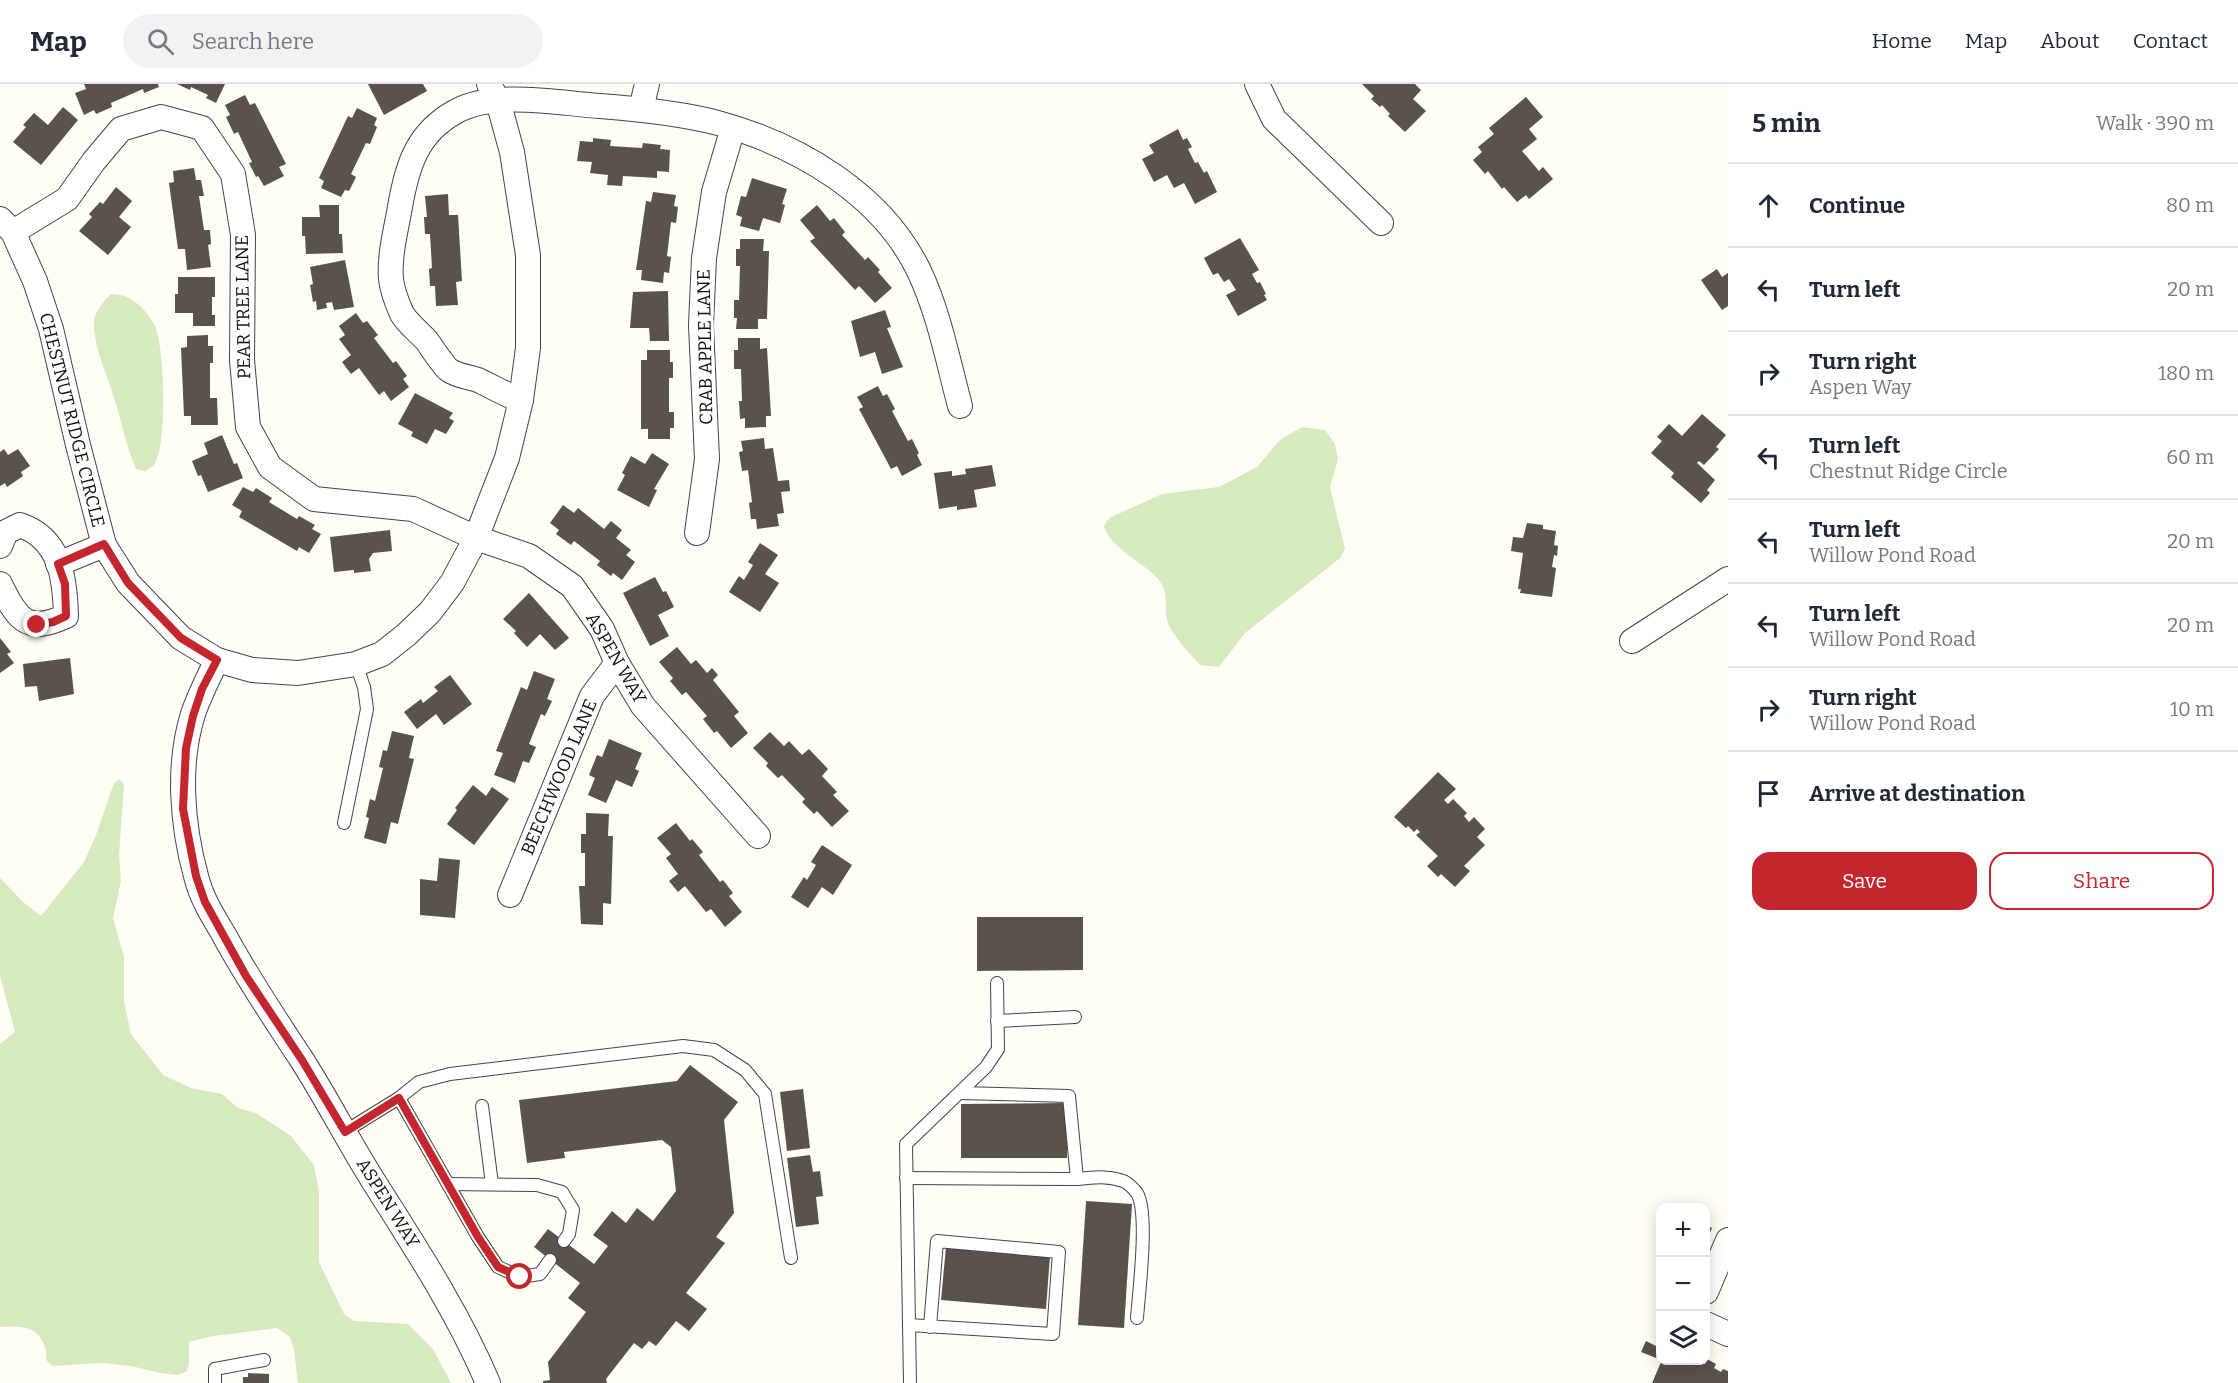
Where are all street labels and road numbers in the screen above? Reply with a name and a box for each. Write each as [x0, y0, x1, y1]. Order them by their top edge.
street label: PEAR TREE LANE [231, 235, 255, 379]
street label: CRAB APPLE LANE [693, 269, 717, 425]
street label: CHESTNUT RIDGE CIRCLE [35, 310, 109, 530]
street label: ASPEN WAY [581, 608, 651, 708]
street label: BEECHWOOD LANE [516, 696, 602, 858]
street label: ASPEN WAY [352, 1154, 425, 1252]

